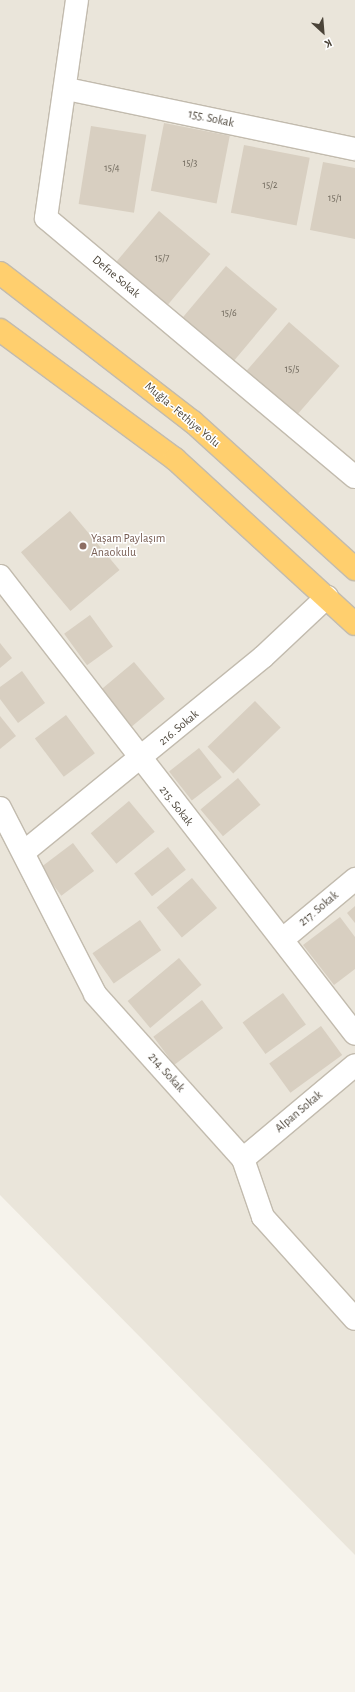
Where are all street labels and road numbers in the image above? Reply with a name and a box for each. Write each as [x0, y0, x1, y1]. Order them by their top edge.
street label: 155. Sokak [187, 107, 235, 131]
street label: Defne Sokak [89, 253, 143, 301]
street label: Muğla - Fethiye Yolu [142, 379, 222, 451]
street label: 216. Sokak [156, 707, 202, 749]
street label: 215. Sokak [156, 783, 196, 829]
street label: 217. Sokak [296, 888, 342, 930]
street label: 214. Sokak [145, 1050, 187, 1096]
street label: Alpan Sokak [272, 1088, 326, 1136]

